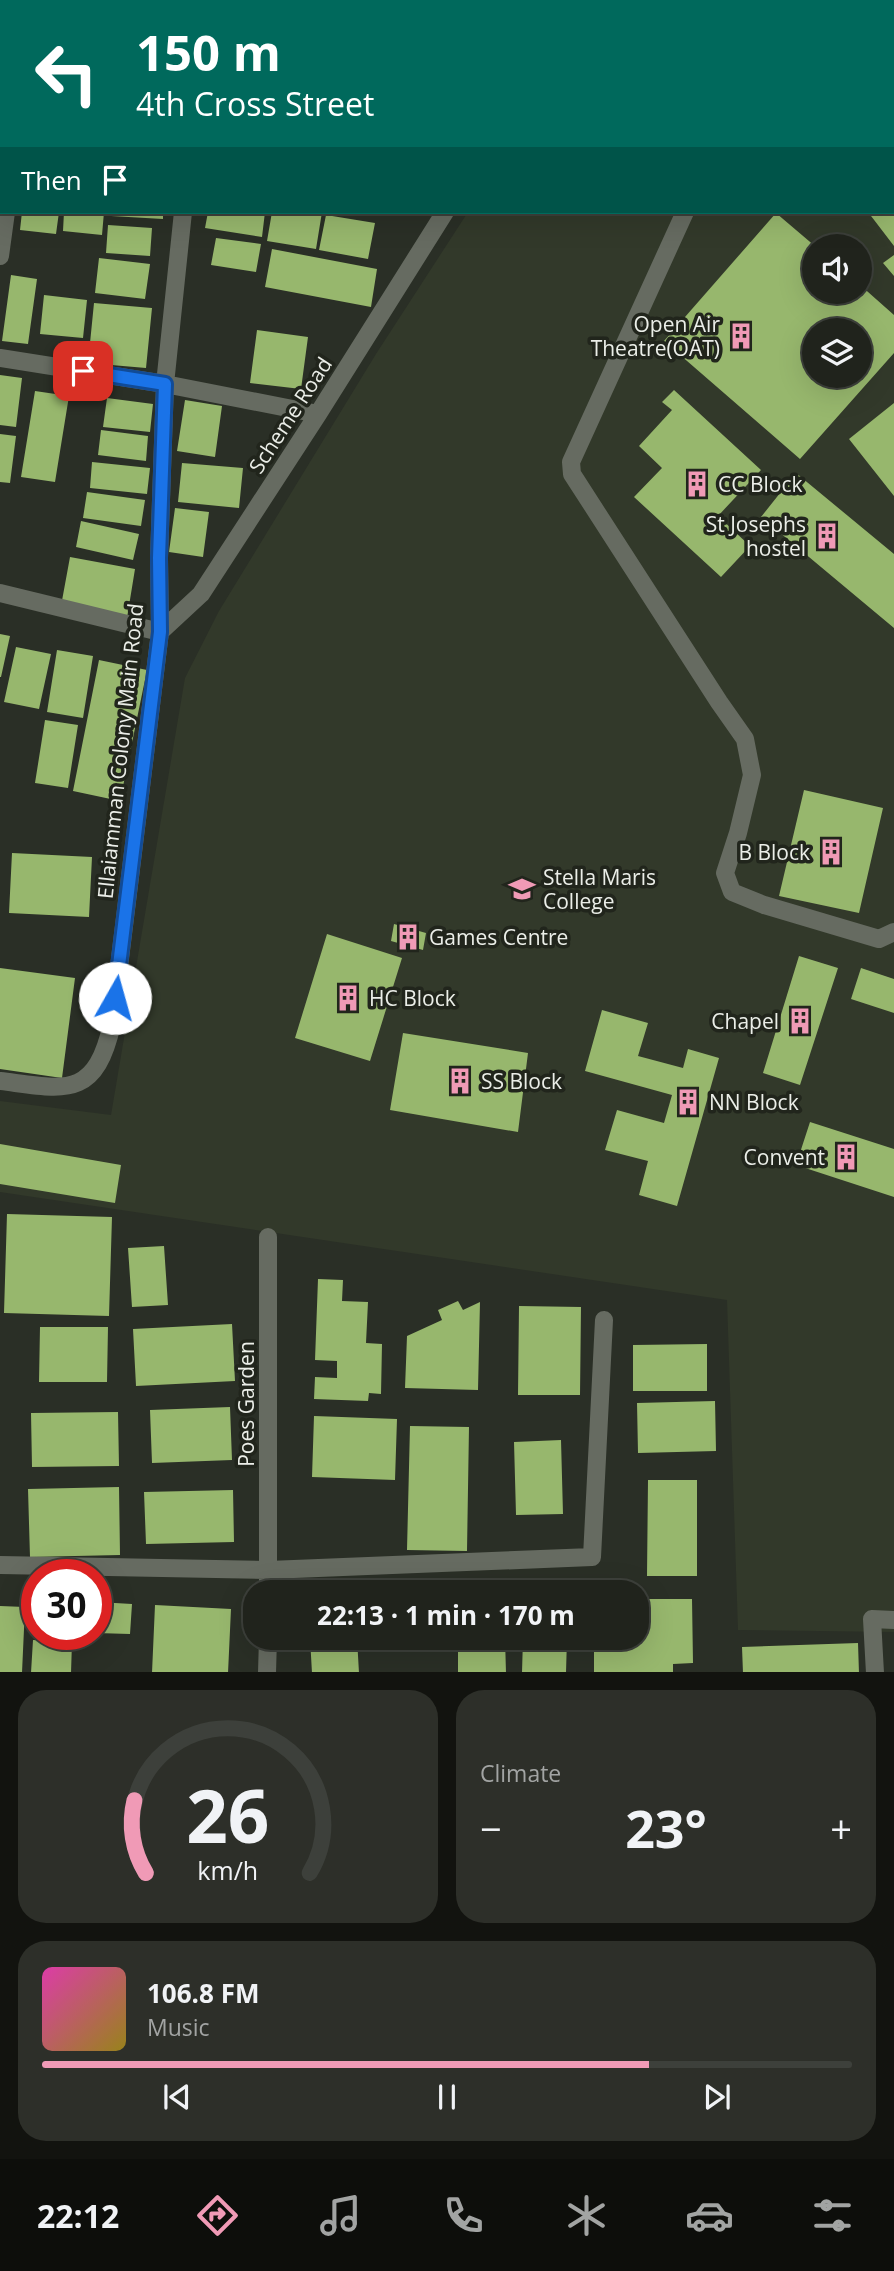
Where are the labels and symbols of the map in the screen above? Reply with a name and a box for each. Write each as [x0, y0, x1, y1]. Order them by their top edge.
place label: Open Air Theatre(OAT) [591, 310, 720, 362]
building icon: Open Air Theatre(OAT) [726, 321, 756, 351]
pin [53, 341, 113, 401]
street label: Scheme Road [242, 352, 338, 478]
building icon: CC Block [682, 469, 712, 499]
place label: CC Block [718, 470, 803, 498]
place label: St Josephs hostel [706, 510, 806, 562]
building icon: St Josephs hostel [812, 521, 842, 551]
street label: Ellaiamman Colony Main Road [91, 602, 149, 900]
building icon: B Block [816, 837, 846, 867]
place label: B Block [738, 838, 810, 866]
place label: Stella Maris College [543, 863, 656, 915]
school or university icon: Stella Maris College [507, 874, 537, 904]
building icon: Games Centre [393, 922, 423, 952]
place label: Games Centre [429, 923, 568, 951]
position arrow [78, 961, 152, 1035]
building icon: HC Block [333, 983, 363, 1013]
place label: HC Block [369, 984, 456, 1012]
building icon: Chapel [785, 1006, 815, 1036]
place label: Chapel [711, 1007, 779, 1035]
building icon: SS Block [445, 1066, 475, 1096]
place label: SS Block [481, 1067, 562, 1095]
building icon: NN Block [673, 1087, 703, 1117]
place label: NN Block [709, 1088, 799, 1116]
building icon: Convent [831, 1142, 861, 1172]
place label: Convent [744, 1143, 825, 1171]
street label: Poes Garden [232, 1341, 260, 1467]
speed limit sign: 30 [21, 1559, 112, 1650]

